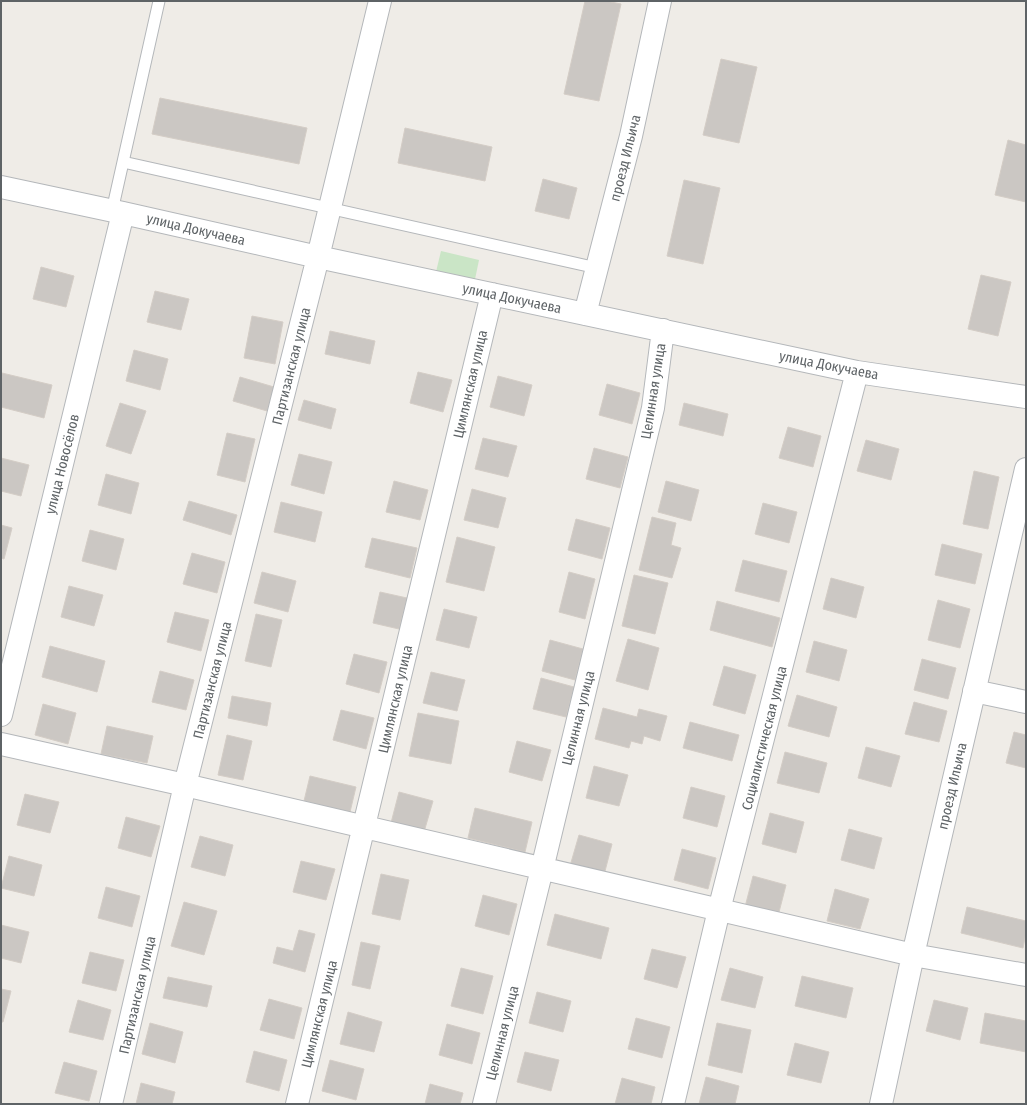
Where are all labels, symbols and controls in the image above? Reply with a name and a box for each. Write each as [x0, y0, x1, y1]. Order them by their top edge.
street label: проезд Ильича [607, 113, 644, 203]
street label: улица Докучаева [145, 210, 247, 249]
street label: улица Докучаева [461, 280, 563, 317]
street label: Партизанская улица [269, 305, 314, 427]
street label: Цимлянская улица [450, 328, 491, 440]
street label: Целинная улица [638, 342, 669, 440]
street label: улица Докучаева [778, 348, 880, 383]
street label: улица Новосёлов [42, 412, 83, 516]
street label: Партизанская улица [190, 619, 235, 741]
street label: Цимлянская улица [375, 643, 416, 755]
street label: Социалистическая улица [738, 664, 791, 812]
street label: Целинная улица [559, 669, 599, 767]
street label: проезд Ильича [934, 741, 971, 831]
street label: Партизанская улица [116, 934, 159, 1056]
street label: Цимлянская улица [298, 958, 341, 1070]
street label: Целинная улица [483, 984, 523, 1082]

